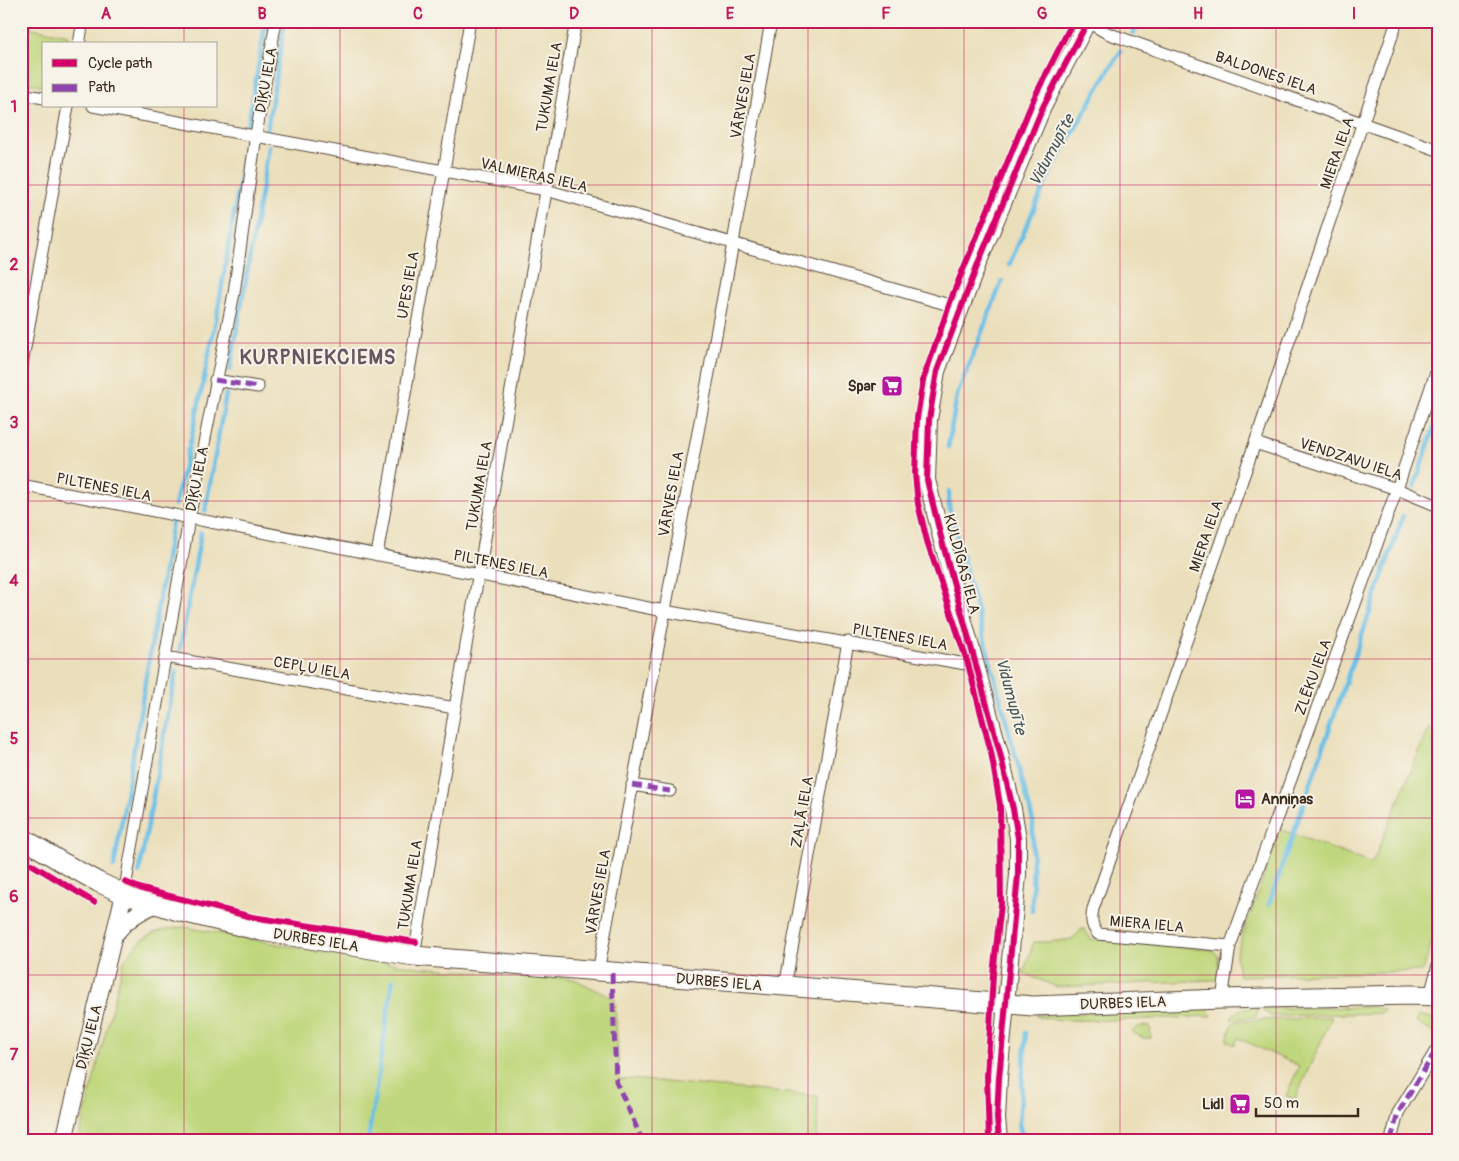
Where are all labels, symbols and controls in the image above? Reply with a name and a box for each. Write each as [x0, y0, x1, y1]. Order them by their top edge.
text: A [101, 4, 112, 24]
text: B [257, 4, 267, 24]
text: C [413, 4, 423, 24]
text: D [569, 4, 579, 24]
text: E [726, 4, 735, 24]
text: F [881, 4, 891, 24]
text: G [1037, 4, 1048, 24]
text: H [1193, 4, 1203, 24]
text: I [1352, 4, 1356, 24]
street label: TUKUMA IELA [532, 40, 567, 134]
legend [42, 42, 218, 108]
street label: DĪĶU IELA [251, 46, 282, 114]
street label: BALDONES IELA [1213, 47, 1319, 100]
street label: VĀRVES IELA [727, 51, 760, 140]
text: Cycle path [88, 54, 152, 73]
text: Path [88, 78, 115, 97]
text: 1 [11, 97, 17, 117]
water label: Vidumupīte [1025, 109, 1080, 190]
street label: MIERA IELA [1316, 114, 1359, 192]
street label: VALMIERAS IELA [478, 154, 590, 197]
street label: UPES IELA [393, 250, 424, 320]
text: 2 [10, 255, 19, 275]
district label: KURPNIEKCIEMS [240, 345, 396, 370]
supermarket icon: Spar [880, 374, 904, 398]
place label: Spar [848, 377, 877, 396]
text: 3 [10, 413, 19, 433]
street label: VENDZAVU IELA [1297, 434, 1405, 485]
street label: TUKUMA IELA [462, 439, 497, 533]
street label: DĪĶU IELA [182, 445, 213, 513]
street label: VĀRVES IELA [655, 449, 688, 538]
street label: PILTENES IELA [55, 469, 153, 506]
street label: MIERA IELA [1185, 497, 1228, 575]
street label: KULDĪGAS IELA [939, 512, 984, 617]
street label: PILTENES IELA [452, 546, 550, 583]
text: 4 [9, 571, 19, 591]
street label: PILTENES IELA [851, 620, 949, 655]
street label: ZLĒKU IELA [1291, 636, 1336, 718]
street label: CEPĻU IELA [272, 652, 352, 685]
water label: Vidumupīte [991, 656, 1031, 739]
text: 5 [10, 729, 19, 749]
street label: ZAĻĀ IELA [787, 774, 818, 849]
hotel icon: Anniņas [1233, 787, 1257, 811]
place label: Anniņas [1261, 790, 1313, 809]
street label: TUKUMA IELA [394, 838, 427, 932]
street label: VĀRVES IELA [582, 847, 615, 936]
text: 6 [9, 887, 19, 907]
street label: MIERA IELA [1109, 912, 1185, 937]
street label: DURBES IELA [272, 924, 360, 957]
street label: DURBES IELA [675, 969, 763, 996]
street label: DURBES IELA [1079, 992, 1167, 1015]
street label: DĪĶU IELA [72, 1003, 107, 1071]
text: 7 [10, 1045, 19, 1065]
scale bar [1256, 1086, 1359, 1118]
supermarket icon: Lidl [1228, 1092, 1252, 1116]
text: 50 m [1264, 1094, 1299, 1113]
place label: Lidl [1202, 1095, 1224, 1114]

